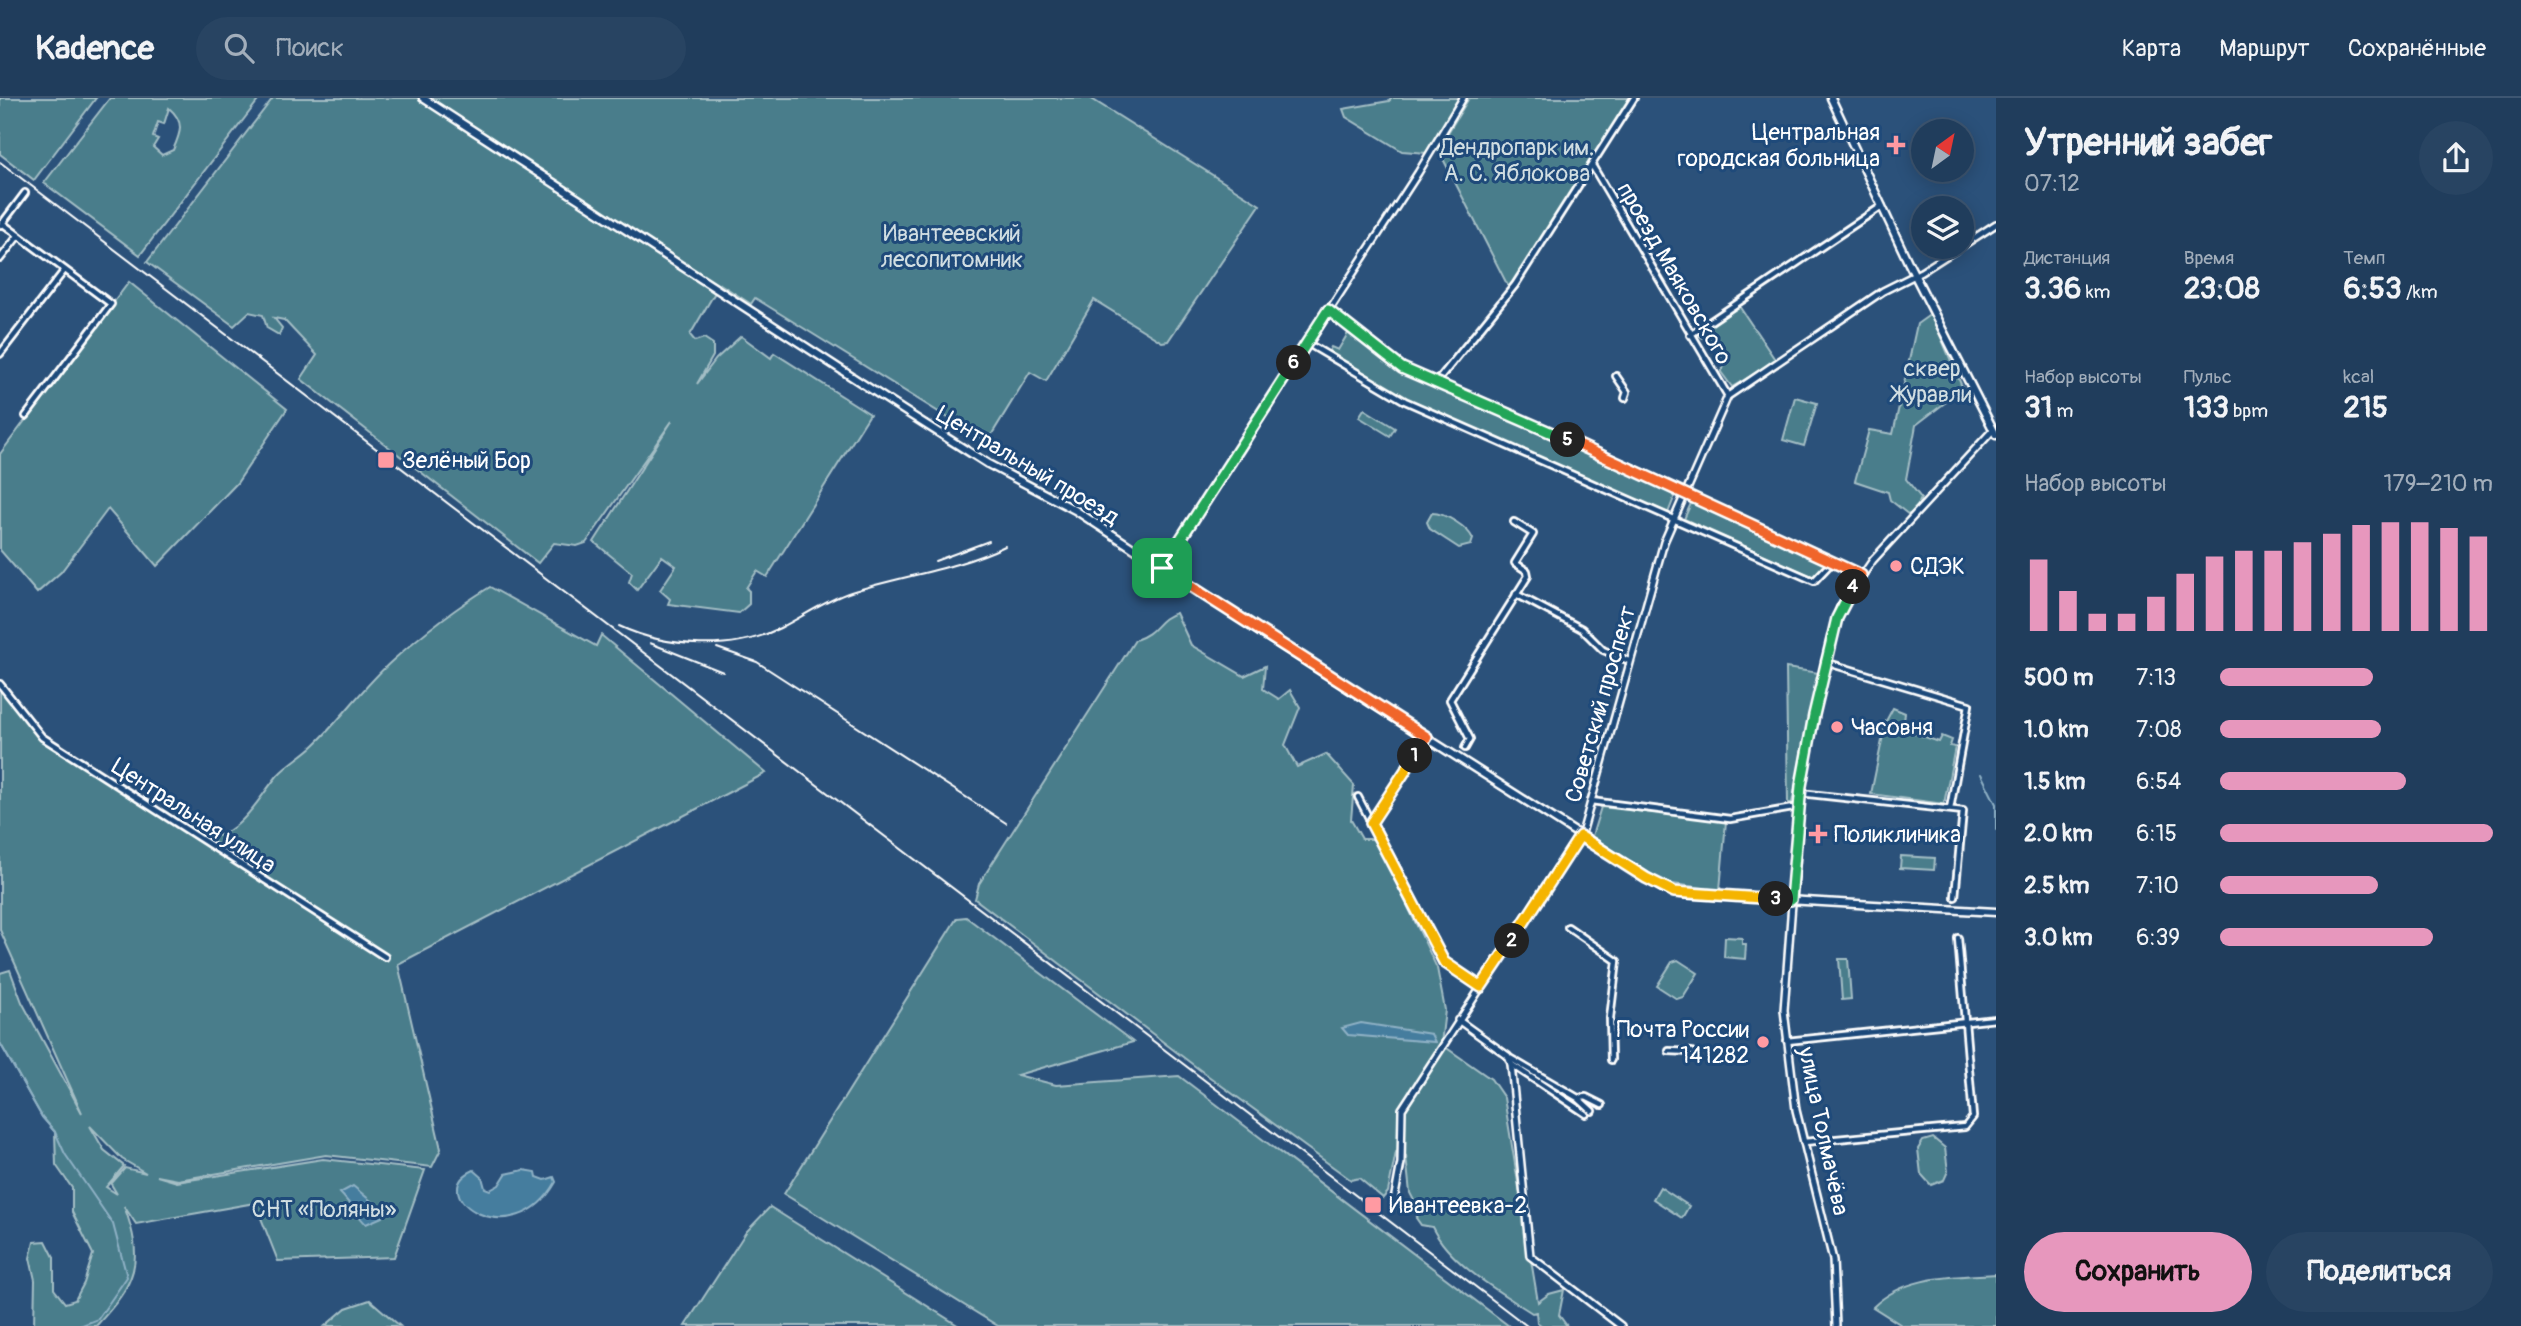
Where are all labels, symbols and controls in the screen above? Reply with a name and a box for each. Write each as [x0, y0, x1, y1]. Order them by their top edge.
search box [196, 17, 686, 80]
text: Kadence [35, 28, 154, 69]
icon: search [220, 29, 258, 67]
text: Поиск [276, 32, 344, 64]
text: Карта [2122, 34, 2181, 63]
text: Маршрут [2219, 34, 2310, 63]
text: Сохранённые [2348, 34, 2486, 63]
place label: Центральная городская больница [1678, 118, 1880, 173]
north arrow [1911, 119, 1974, 182]
map controls [1911, 119, 1974, 259]
text: Утренний забег [2024, 119, 2272, 167]
button: share [2419, 121, 2493, 195]
park label: Дендропарк им. А. С. Яблокова [1439, 133, 1594, 188]
marker: Центральная городская больница [1886, 135, 1906, 155]
text: 07:12 [2024, 169, 2080, 198]
street label: проезд Маяковского [1611, 177, 1739, 370]
button: layers [1911, 196, 1974, 259]
park label: Ивантеевский лесопитомник [881, 219, 1023, 274]
text: Дистанция [2024, 246, 2110, 270]
text: Время [2184, 246, 2234, 270]
text: Темп [2343, 246, 2385, 270]
text: 3.36 [2024, 270, 2082, 307]
text: 23:08 [2184, 270, 2260, 307]
text: 6:53 [2343, 270, 2402, 307]
text: km [2082, 280, 2110, 304]
text: /km [2402, 280, 2438, 304]
pin: 6 [1276, 345, 1312, 380]
text: 6 [1288, 350, 1299, 374]
park label: сквер Журавли [1890, 354, 1971, 409]
text: Набор высоты [2024, 365, 2142, 389]
text: Пульс [2184, 365, 2232, 389]
text: kcal [2343, 365, 2374, 389]
text: 31 [2024, 389, 2052, 426]
text: 133 [2184, 389, 2229, 426]
text: 215 [2343, 389, 2388, 426]
street label: Центральный проезд [931, 399, 1125, 532]
text: m [2052, 399, 2073, 423]
text: bpm [2229, 399, 2268, 423]
pin: 5 [1550, 422, 1586, 458]
text: 5 [1562, 427, 1573, 451]
place label: Зелёный Бор [402, 446, 531, 475]
marker: Зелёный Бор [376, 450, 396, 470]
text: Набор высоты [2024, 469, 2166, 498]
text: 179–210 m [2383, 469, 2493, 498]
pin [1132, 538, 1192, 598]
icon: arrive [1143, 549, 1181, 587]
place label: СДЭК [1910, 552, 1965, 581]
marker: СДЭК [1888, 558, 1904, 574]
pin: 4 [1836, 570, 1870, 604]
text: 4 [1847, 574, 1858, 598]
street label: Советский проспект [1558, 602, 1643, 806]
text: 500 m [2024, 663, 2093, 692]
text: 7:13 [2136, 663, 2176, 692]
place label: Часовня [1851, 713, 1933, 742]
text: 1.0 km [2024, 715, 2089, 744]
text: 7:08 [2136, 715, 2182, 744]
marker: Часовня [1829, 719, 1845, 735]
pin: 1 [1398, 738, 1432, 774]
text: 1 [1411, 743, 1418, 767]
street label: Центральная улица [106, 751, 281, 879]
text: 1.5 km [2024, 767, 2086, 796]
text: 6:54 [2136, 767, 2181, 796]
text: 2.0 km [2024, 819, 2093, 848]
text: 6:15 [2136, 819, 2177, 848]
place label: Поликлиника [1834, 820, 1961, 849]
marker: Поликлиника [1808, 824, 1828, 844]
text: 2.5 km [2024, 871, 2089, 900]
text: 7:10 [2136, 871, 2179, 900]
pin: 3 [1758, 882, 1794, 916]
text: 3 [1770, 886, 1781, 910]
text: 3.0 km [2024, 923, 2093, 952]
text: 6:39 [2136, 923, 2180, 952]
pin: 2 [1494, 924, 1530, 958]
text: 2 [1506, 928, 1517, 952]
place label: Почта России 141282 [1616, 1015, 1749, 1070]
marker: Почта России 141282 [1755, 1034, 1771, 1050]
street label: улица Толмачёва [1791, 1043, 1856, 1218]
place label: Ивантеевка-2 [1389, 1191, 1527, 1220]
park label: СНТ «Поляны» [252, 1195, 397, 1224]
marker: Ивантеевка-2 [1363, 1195, 1383, 1215]
button: Сохранить [2024, 1232, 2252, 1312]
button: Поделиться [2266, 1232, 2493, 1312]

